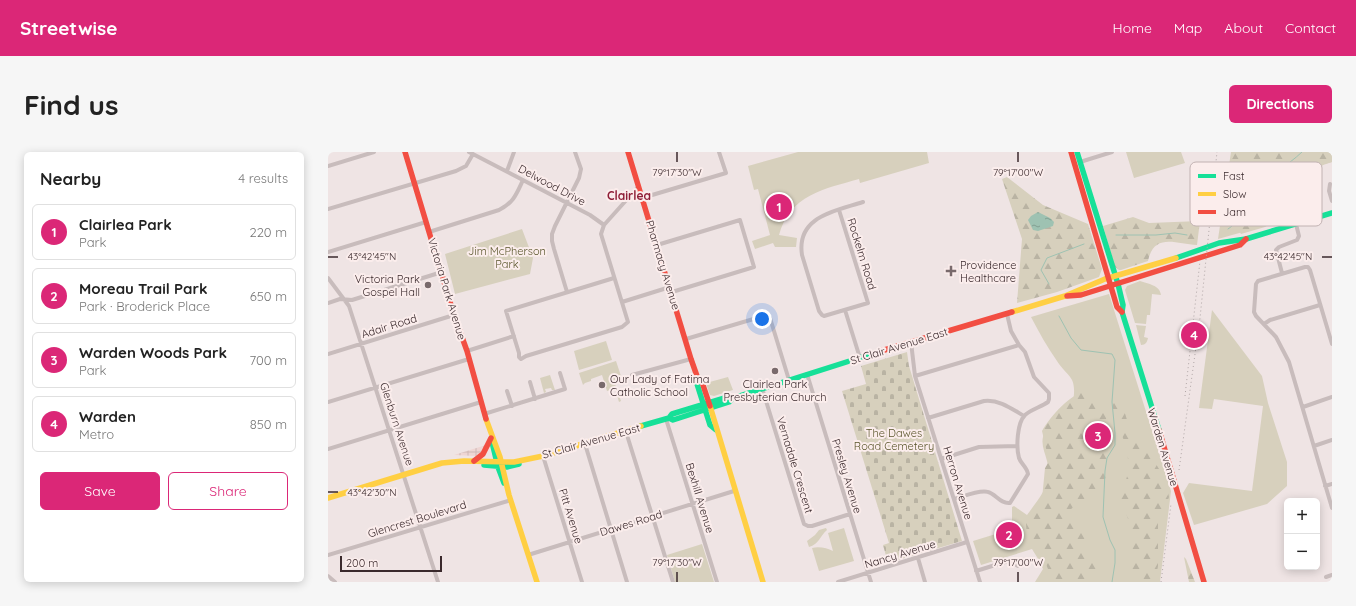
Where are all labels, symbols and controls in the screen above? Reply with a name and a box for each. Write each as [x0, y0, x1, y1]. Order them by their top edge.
text: Streetwise [20, 16, 117, 40]
text: Home [1113, 19, 1152, 37]
text: Map [1174, 19, 1202, 37]
text: About [1224, 19, 1263, 37]
text: Contact [1285, 19, 1336, 37]
button: Directions [1229, 85, 1332, 123]
text: Find us [24, 87, 118, 122]
street label: Delwood Drive [516, 161, 588, 209]
legend [1190, 162, 1322, 226]
text: 79°17'30"W [652, 166, 702, 179]
text: 79°17'00"W [993, 166, 1043, 179]
text: Nearby [40, 168, 101, 189]
text: Fast [1223, 169, 1245, 183]
text: 4 results [238, 170, 288, 186]
text: Slow [1223, 187, 1247, 201]
district label: Clairlea [607, 188, 651, 203]
pin: 1 [766, 192, 792, 222]
text: Jam [1223, 205, 1246, 219]
text: Clairlea Park [79, 215, 172, 234]
street label: Rockelm Road [844, 216, 880, 292]
street label: Pharmacy Avenue [643, 218, 683, 312]
text: 1 [51, 224, 57, 240]
text: 220 m [249, 224, 287, 240]
text: Park [79, 234, 107, 250]
street label: Victoria Park Avenue [425, 236, 469, 342]
park label: Jim McPherson Park [468, 244, 546, 271]
text: 43°42'45"N [348, 250, 396, 263]
text: 43°42'45"N [1264, 250, 1312, 263]
place label: Providence Healthcare [960, 258, 1016, 285]
marker: Providence Healthcare [945, 265, 957, 277]
place label: Victoria Park Gospel Hall [355, 272, 420, 299]
text: Moreau Trail Park [79, 279, 207, 298]
marker: Victoria Park Gospel Hall [423, 280, 433, 290]
text: 2 [50, 288, 58, 304]
text: 650 m [250, 288, 287, 304]
text: Park · Broderick Place [79, 298, 210, 314]
your location [752, 309, 772, 329]
street label: Adair Road [360, 311, 418, 341]
pin: 4 [1181, 320, 1207, 350]
street label: St Clair Avenue East [849, 324, 950, 368]
text: Warden Woods Park [79, 343, 227, 362]
text: 3 [51, 352, 57, 368]
text: 700 m [249, 352, 287, 368]
text: Park [79, 362, 107, 378]
marker: Clairlea Park Presbyterian Church [770, 366, 780, 376]
place label: Our Lady of Fatima Catholic School [610, 372, 709, 399]
place label: Clairlea Park Presbyterian Church [724, 377, 826, 404]
marker: Our Lady of Fatima Catholic School [597, 380, 607, 390]
street label: Glenburn Avenue [377, 381, 417, 467]
street label: Warden Avenue [1144, 406, 1182, 488]
text: Warden [79, 407, 136, 426]
street label: Vernadale Crescent [774, 415, 816, 515]
text: 4 [50, 416, 58, 432]
text: 850 m [250, 416, 287, 432]
street label: St Clair Avenue East [540, 420, 642, 462]
pin: 3 [1085, 421, 1111, 451]
text: Metro [79, 426, 114, 442]
park label: The Dawes Road Cemetery [854, 426, 934, 453]
street label: Presley Avenue [829, 437, 865, 515]
street label: Herron Avenue [940, 445, 976, 521]
street label: Bexhill Avenue [683, 461, 717, 535]
button: Save [40, 472, 160, 510]
button: Share [168, 472, 288, 510]
text: 43°42'30"N [348, 486, 396, 499]
street label: Pitt Avenue [556, 487, 586, 545]
street label: Glencrest Boulevard [366, 497, 468, 541]
map controls [1284, 498, 1320, 570]
button: + [1284, 498, 1320, 534]
street label: Dawes Road [598, 507, 664, 539]
pin: 2 [996, 520, 1022, 550]
button: − [1284, 534, 1320, 570]
street label: Nancy Avenue [863, 537, 937, 571]
scale bar [340, 554, 442, 573]
text: 200 m [346, 556, 378, 570]
text: 79°17'30"W [652, 556, 702, 569]
text: 79°17'00"W [993, 556, 1043, 569]

